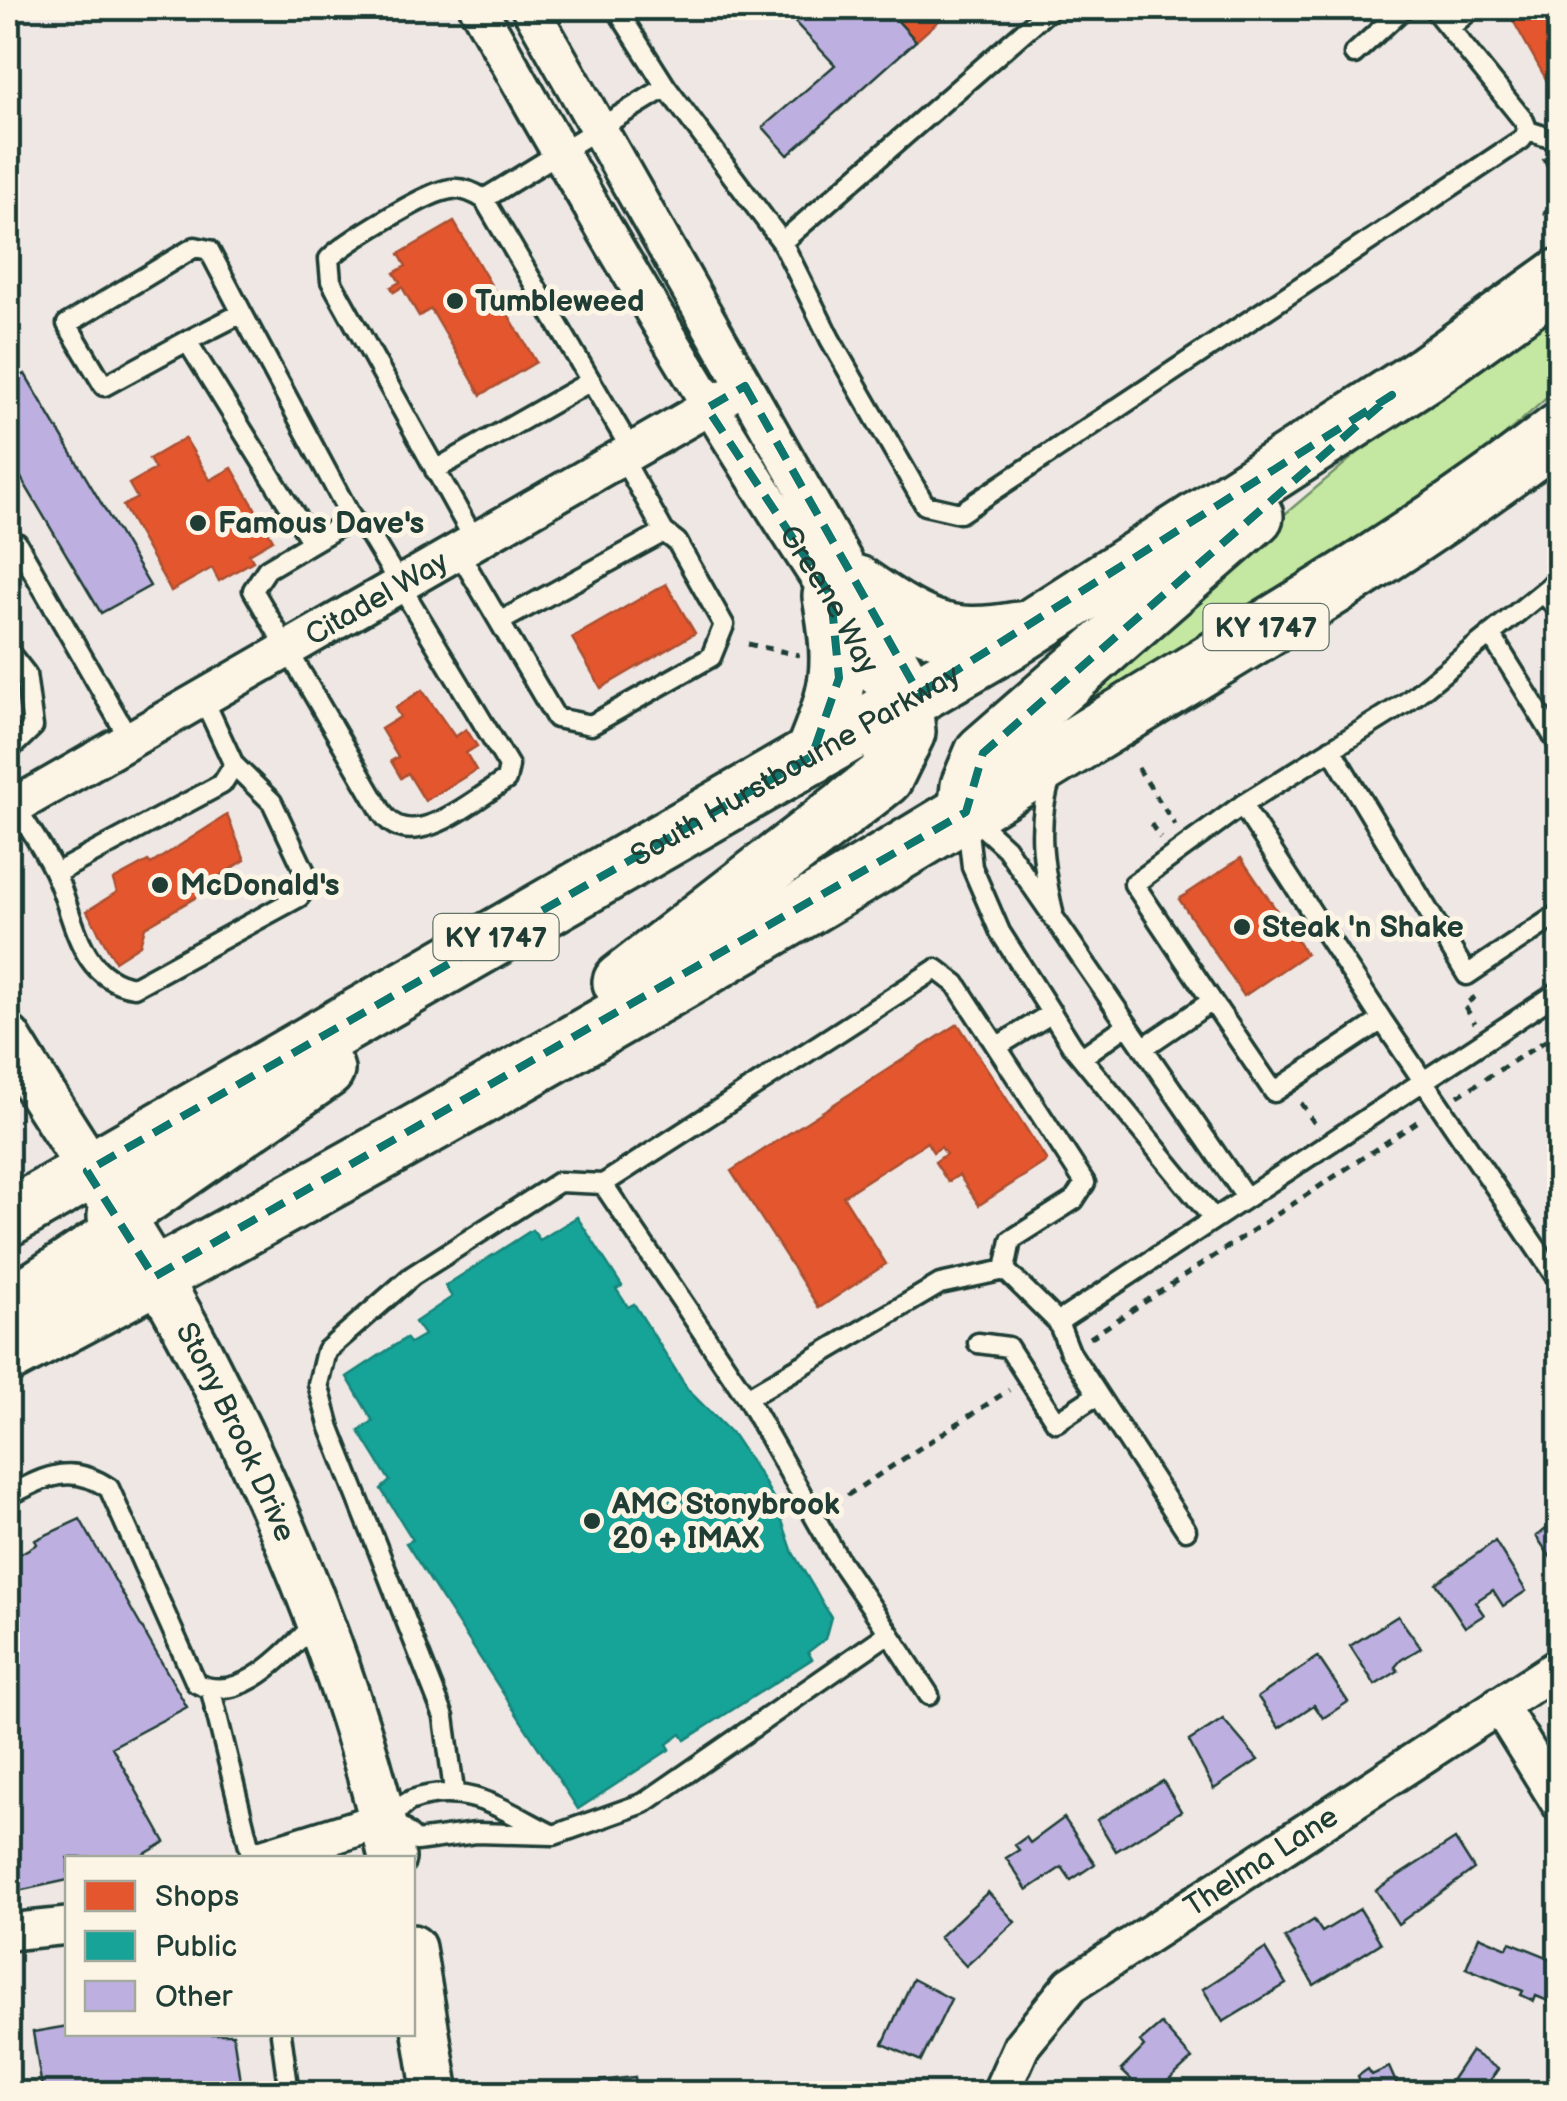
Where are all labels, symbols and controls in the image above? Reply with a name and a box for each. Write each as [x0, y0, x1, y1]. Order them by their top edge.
place label: Tumbleweed [475, 284, 644, 320]
marker: Tumbleweed [444, 290, 466, 312]
place label: Famous Dave's [218, 506, 424, 542]
marker: Famous Dave's [187, 512, 209, 534]
street label: Greene Way [771, 519, 886, 681]
street label: Citadel Way [299, 544, 455, 654]
road number: KY 1747 [1204, 604, 1328, 650]
street label: South Hurstbourne Parkway [624, 657, 967, 875]
place label: McDonald's [180, 868, 340, 904]
marker: McDonald's [149, 874, 171, 896]
place label: Steak 'n Shake [1262, 910, 1464, 946]
road number: KY 1747 [434, 914, 558, 960]
marker: Steak 'n Shake [1231, 916, 1253, 938]
street label: Stony Brook Drive [168, 1317, 303, 1547]
place label: AMC Stonybrook 20 + IMAX [611, 1487, 840, 1557]
marker: AMC Stonybrook 20 + IMAX [581, 1510, 603, 1532]
street label: Thelma Lane [1178, 1799, 1345, 1925]
legend [65, 1856, 415, 2036]
text: Shops [155, 1879, 239, 1915]
text: Public [155, 1929, 237, 1965]
text: Other [155, 1979, 233, 2015]

